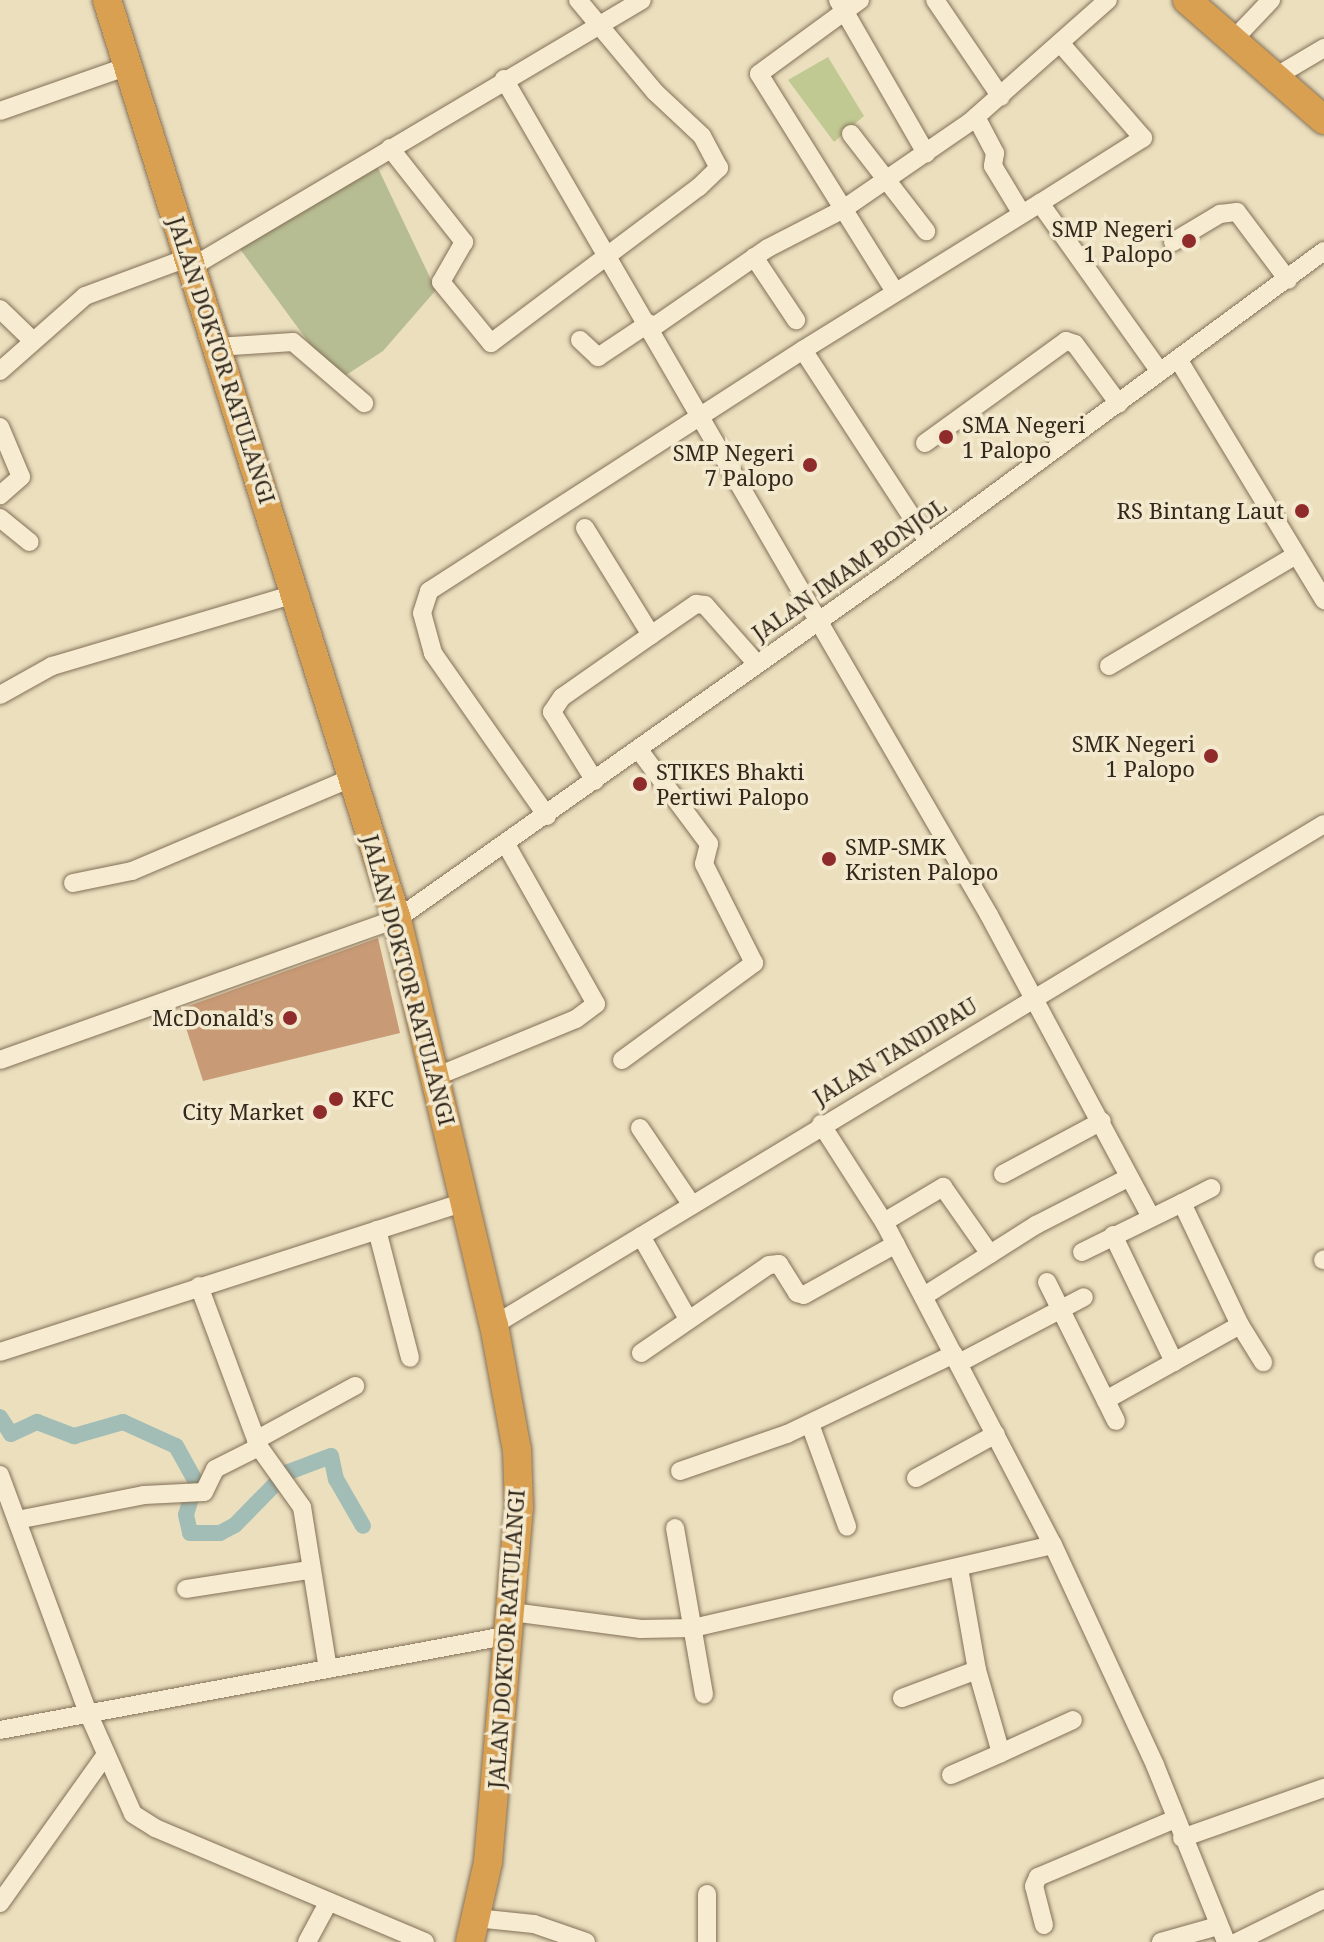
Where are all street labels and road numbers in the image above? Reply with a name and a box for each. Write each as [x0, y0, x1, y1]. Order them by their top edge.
street label: JALAN DOKTOR RATULANGI [163, 213, 281, 507]
street label: JALAN IMAM BONJOL [747, 492, 951, 646]
street label: JALAN DOKTOR RATULANGI [357, 832, 461, 1128]
street label: JALAN TANDIPAU [808, 992, 982, 1110]
street label: JALAN DOKTOR RATULANGI [482, 1488, 530, 1790]

